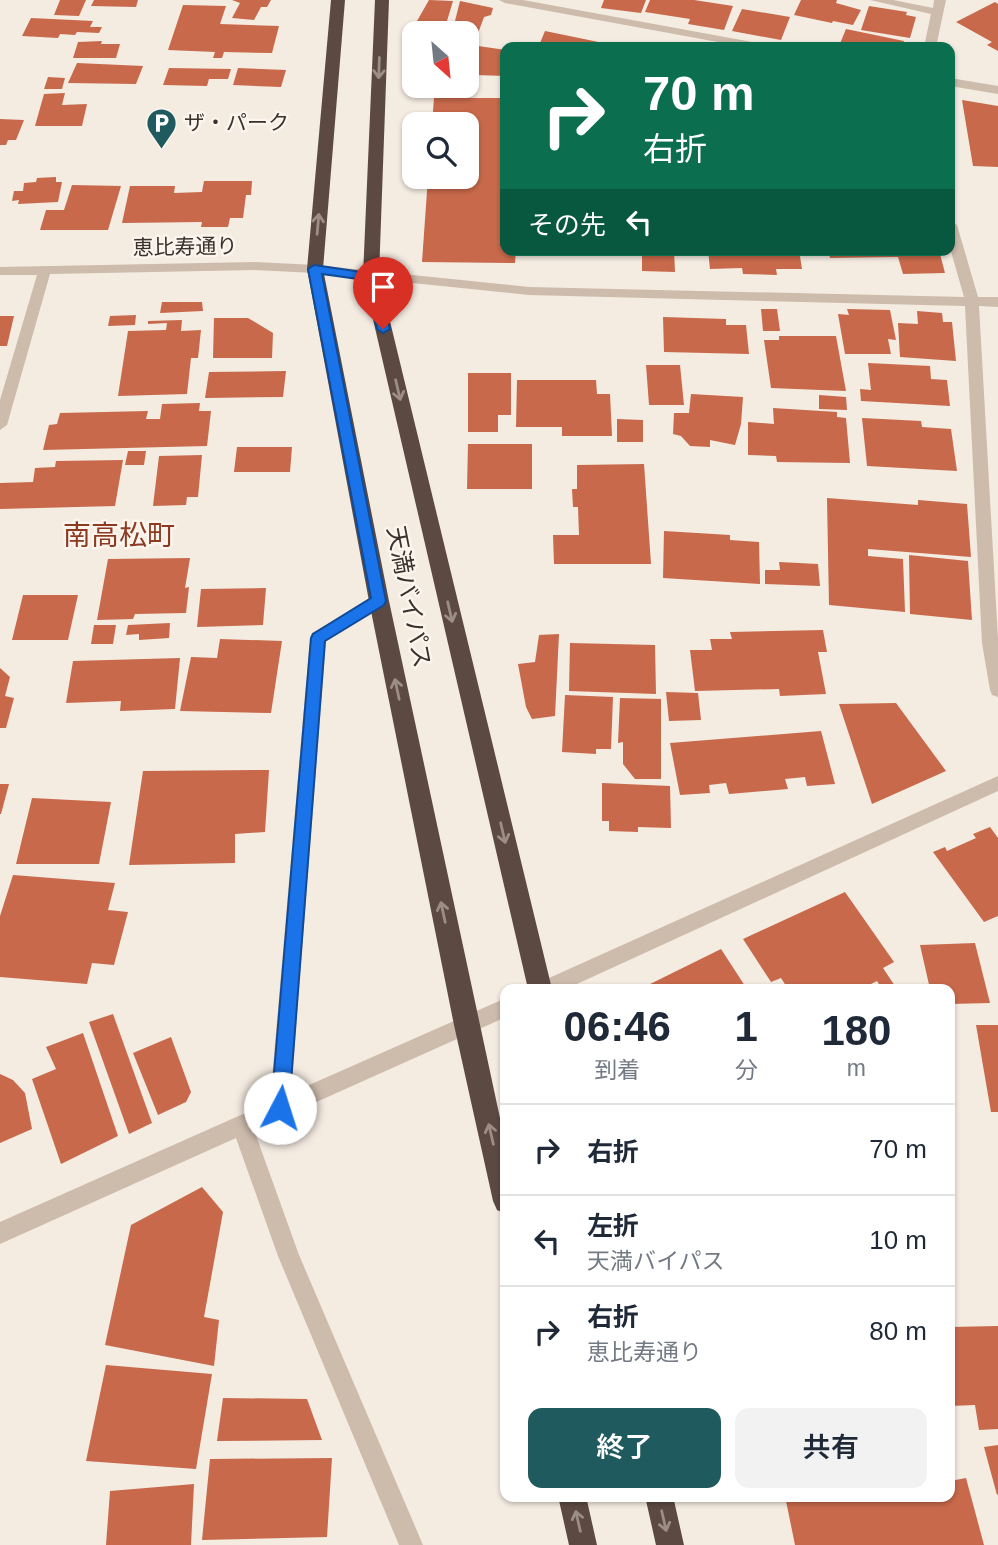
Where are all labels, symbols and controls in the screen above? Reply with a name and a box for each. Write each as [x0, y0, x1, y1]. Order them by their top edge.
north arrow [402, 21, 480, 98]
map controls [402, 21, 479, 189]
one-way arrow [372, 56, 385, 79]
text: 70 m [643, 66, 755, 120]
icon: right [528, 70, 619, 161]
parking icon: ザ・パーク [144, 106, 178, 150]
place label: ザ・パーク [184, 111, 289, 134]
button: search [402, 112, 479, 189]
text: 右折 [643, 131, 707, 167]
icon: left [620, 203, 658, 241]
text: その先 [528, 210, 606, 240]
one-way arrow [312, 214, 325, 236]
street label: 恵比寿通り [132, 234, 238, 259]
pin [353, 257, 413, 329]
icon: arrive [364, 268, 402, 306]
one-way arrow [392, 378, 405, 401]
district label: 南高松町 [63, 520, 175, 551]
street label: 天満バイパス [383, 524, 436, 670]
one-way arrow [444, 600, 457, 623]
one-way arrow [390, 678, 404, 701]
one-way arrow [497, 821, 510, 844]
one-way arrow [435, 901, 449, 924]
text: 06:46 [564, 1003, 671, 1050]
text: 1 [734, 1003, 758, 1050]
text: 180 [821, 1007, 891, 1054]
text: m [847, 1055, 866, 1081]
text: 到着 [594, 1057, 640, 1083]
text: 分 [735, 1057, 758, 1083]
position arrow [243, 1071, 317, 1145]
one-way arrow [483, 1123, 497, 1146]
icon: right [528, 1131, 566, 1169]
text: 70 m [869, 1134, 927, 1164]
text: 右折 [587, 1137, 639, 1167]
text: 左折 [587, 1211, 639, 1241]
icon: left [528, 1222, 566, 1260]
text: 10 m [869, 1225, 927, 1255]
text: 天満バイパス [587, 1248, 725, 1274]
text: 右折 [587, 1302, 639, 1332]
icon: right [528, 1313, 566, 1351]
text: 80 m [869, 1316, 927, 1346]
text: 恵比寿通り [587, 1339, 702, 1365]
button: 終了 [528, 1408, 721, 1488]
button: 共有 [735, 1408, 927, 1488]
one-way arrow [658, 1509, 672, 1532]
one-way arrow [571, 1510, 584, 1533]

